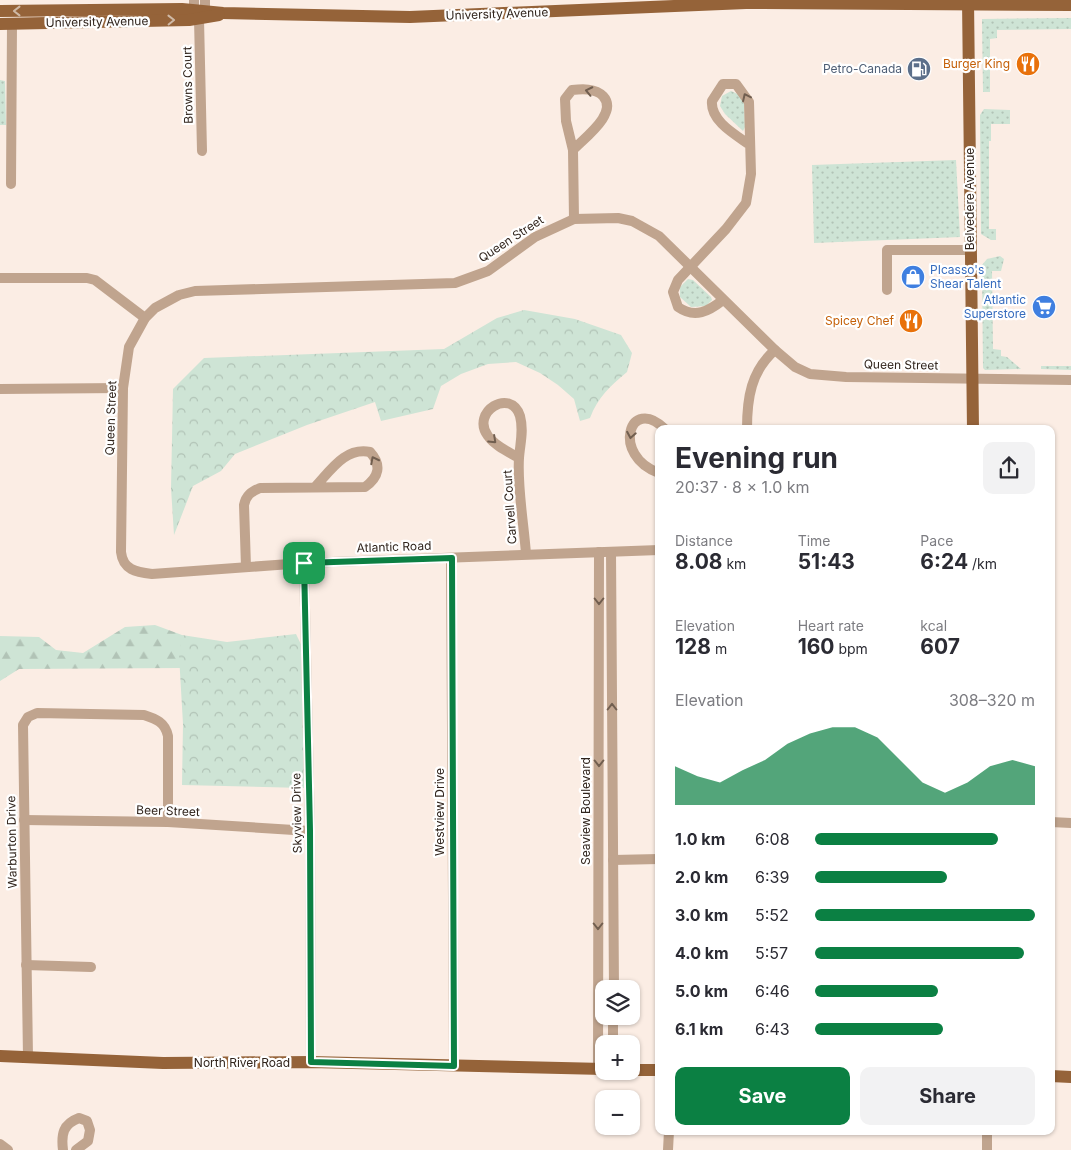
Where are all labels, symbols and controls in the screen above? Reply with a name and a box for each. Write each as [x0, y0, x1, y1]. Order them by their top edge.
street label: University Avenue [445, 4, 549, 23]
one-way arrow [13, 6, 21, 16]
street label: University Avenue [46, 13, 148, 30]
one-way arrow [167, 15, 175, 26]
street label: Browns Court [179, 46, 196, 124]
restaurant icon: Burger King [1015, 51, 1041, 77]
fuel station icon: Petro-Canada [906, 56, 932, 82]
place label: Burger King [943, 56, 1010, 71]
place label: Petro-Canada [823, 61, 902, 76]
one-way arrow [585, 86, 593, 97]
one-way arrow [742, 94, 752, 103]
street label: Belvedere Avenue [962, 148, 977, 250]
street label: Queen Street [475, 212, 546, 265]
place label: PIcasso's Shear Talent [930, 262, 1001, 291]
shop icon: PIcasso's Shear Talent [900, 264, 926, 290]
place label: Atlantic Superstore [964, 292, 1026, 321]
supermarket icon: Atlantic Superstore [1031, 294, 1057, 320]
restaurant icon: Spicey Chef [898, 308, 924, 334]
place label: Spicey Chef [825, 313, 895, 328]
street label: Queen Street [864, 356, 939, 373]
street label: Queen Street [102, 380, 119, 456]
one-way arrow [626, 431, 636, 439]
one-way arrow [487, 434, 496, 443]
text: Evening run [675, 441, 838, 475]
button: share [983, 442, 1035, 494]
one-way arrow [370, 457, 380, 466]
street label: Carvell Court [499, 469, 520, 545]
text: 20:37 · 8 × 1.0 km [675, 477, 810, 497]
text: Distance [675, 532, 733, 549]
text: Time [798, 532, 831, 549]
text: Pace [920, 532, 953, 549]
street label: Atlantic Road [356, 538, 432, 555]
pin [283, 542, 325, 584]
icon: arrive [290, 549, 318, 577]
text: 8.08 [675, 549, 722, 574]
text: 51:43 [798, 549, 855, 574]
text: 6:24 [920, 549, 968, 574]
text: km [722, 555, 746, 572]
text: /km [968, 555, 997, 572]
one-way arrow [594, 598, 604, 605]
text: Elevation [675, 617, 735, 634]
text: Heart rate [798, 617, 864, 634]
text: kcal [920, 617, 947, 634]
text: 128 [675, 634, 711, 659]
text: 160 [798, 634, 835, 659]
text: 607 [920, 634, 960, 659]
text: m [711, 640, 727, 657]
text: bpm [835, 640, 868, 657]
text: Elevation [675, 690, 744, 710]
text: 308–320 m [949, 690, 1035, 710]
one-way arrow [607, 702, 617, 710]
street label: Seaview Boulevard [578, 757, 593, 865]
one-way arrow [594, 760, 604, 768]
street label: Westview Drive [432, 768, 447, 856]
street label: Skyview Drive [288, 773, 305, 853]
street label: Warburton Drive [3, 795, 20, 889]
street label: Beer Street [136, 802, 200, 819]
text: 1.0 km [675, 829, 725, 849]
text: 6:08 [755, 829, 790, 849]
text: 2.0 km [675, 867, 728, 887]
text: 6:39 [755, 867, 789, 887]
text: 3.0 km [675, 905, 728, 925]
text: 5:52 [755, 905, 789, 925]
one-way arrow [593, 922, 603, 930]
text: 4.0 km [675, 943, 729, 963]
text: 5:57 [755, 943, 788, 963]
map controls [595, 980, 640, 1135]
button: layers [595, 980, 640, 1025]
text: 5.0 km [675, 981, 728, 1001]
text: 6:46 [755, 981, 790, 1001]
text: 6.1 km [675, 1019, 723, 1039]
text: 6:43 [755, 1019, 790, 1039]
button: + [595, 1035, 640, 1080]
street label: North River Road [194, 1055, 290, 1070]
button: Save [675, 1067, 850, 1125]
button: Share [860, 1067, 1035, 1125]
button: − [595, 1090, 640, 1135]

